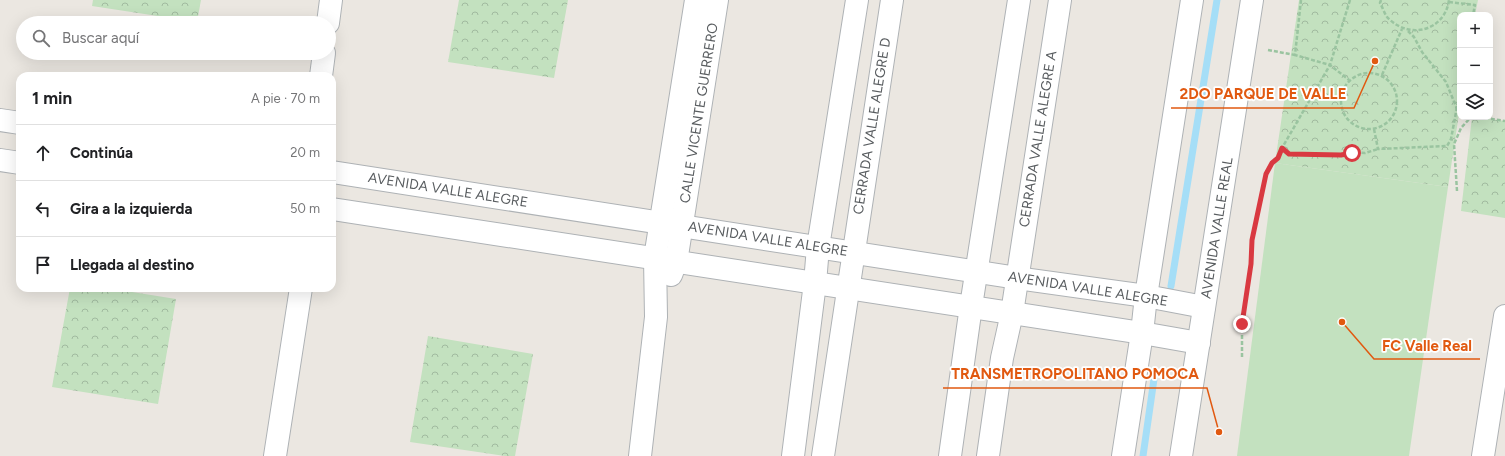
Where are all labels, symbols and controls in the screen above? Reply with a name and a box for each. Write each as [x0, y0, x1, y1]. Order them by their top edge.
map controls [1457, 12, 1493, 120]
button: + [1457, 12, 1493, 48]
search box [16, 16, 336, 60]
street label: CALLE VICENTE GUERRERO [676, 21, 722, 204]
icon: search [30, 27, 52, 49]
text: Buscar aquí [62, 29, 139, 47]
street label: CERRADA VALLE ALEGRE D [850, 36, 894, 216]
button: − [1457, 48, 1493, 84]
street label: CERRADA VALLE ALEGRE A [1016, 49, 1060, 229]
callout: 2DO PARQUE DE VALLE [1171, 81, 1354, 108]
button: layers [1457, 84, 1493, 120]
text: 2DO PARQUE DE VALLE [1179, 85, 1347, 103]
text: 1 min [32, 88, 72, 108]
text: A pie · 70 m [251, 91, 320, 106]
icon: ahead [32, 142, 54, 164]
text: Continúa [70, 144, 133, 162]
route start [1343, 144, 1361, 162]
text: 20 m [290, 145, 320, 160]
street label: AVENIDA VALLE REAL [1197, 155, 1237, 300]
street label: AVENIDA VALLE ALEGRE [367, 169, 529, 211]
icon: left [32, 198, 54, 220]
text: Gira a la izquierda [70, 200, 192, 218]
text: 50 m [290, 201, 320, 216]
street label: AVENIDA VALLE ALEGRE [687, 218, 849, 260]
icon: arrive [32, 254, 54, 276]
text: Llegada al destino [70, 256, 194, 274]
street label: AVENIDA VALLE ALEGRE [1007, 268, 1169, 310]
route end [1233, 315, 1251, 333]
callout: FC Valle Real [1374, 332, 1480, 359]
text: FC Valle Real [1382, 337, 1472, 355]
callout: TRANSMETROPOLITANO POMOCA [943, 361, 1207, 388]
text: TRANSMETROPOLITANO POMOCA [951, 365, 1199, 383]

